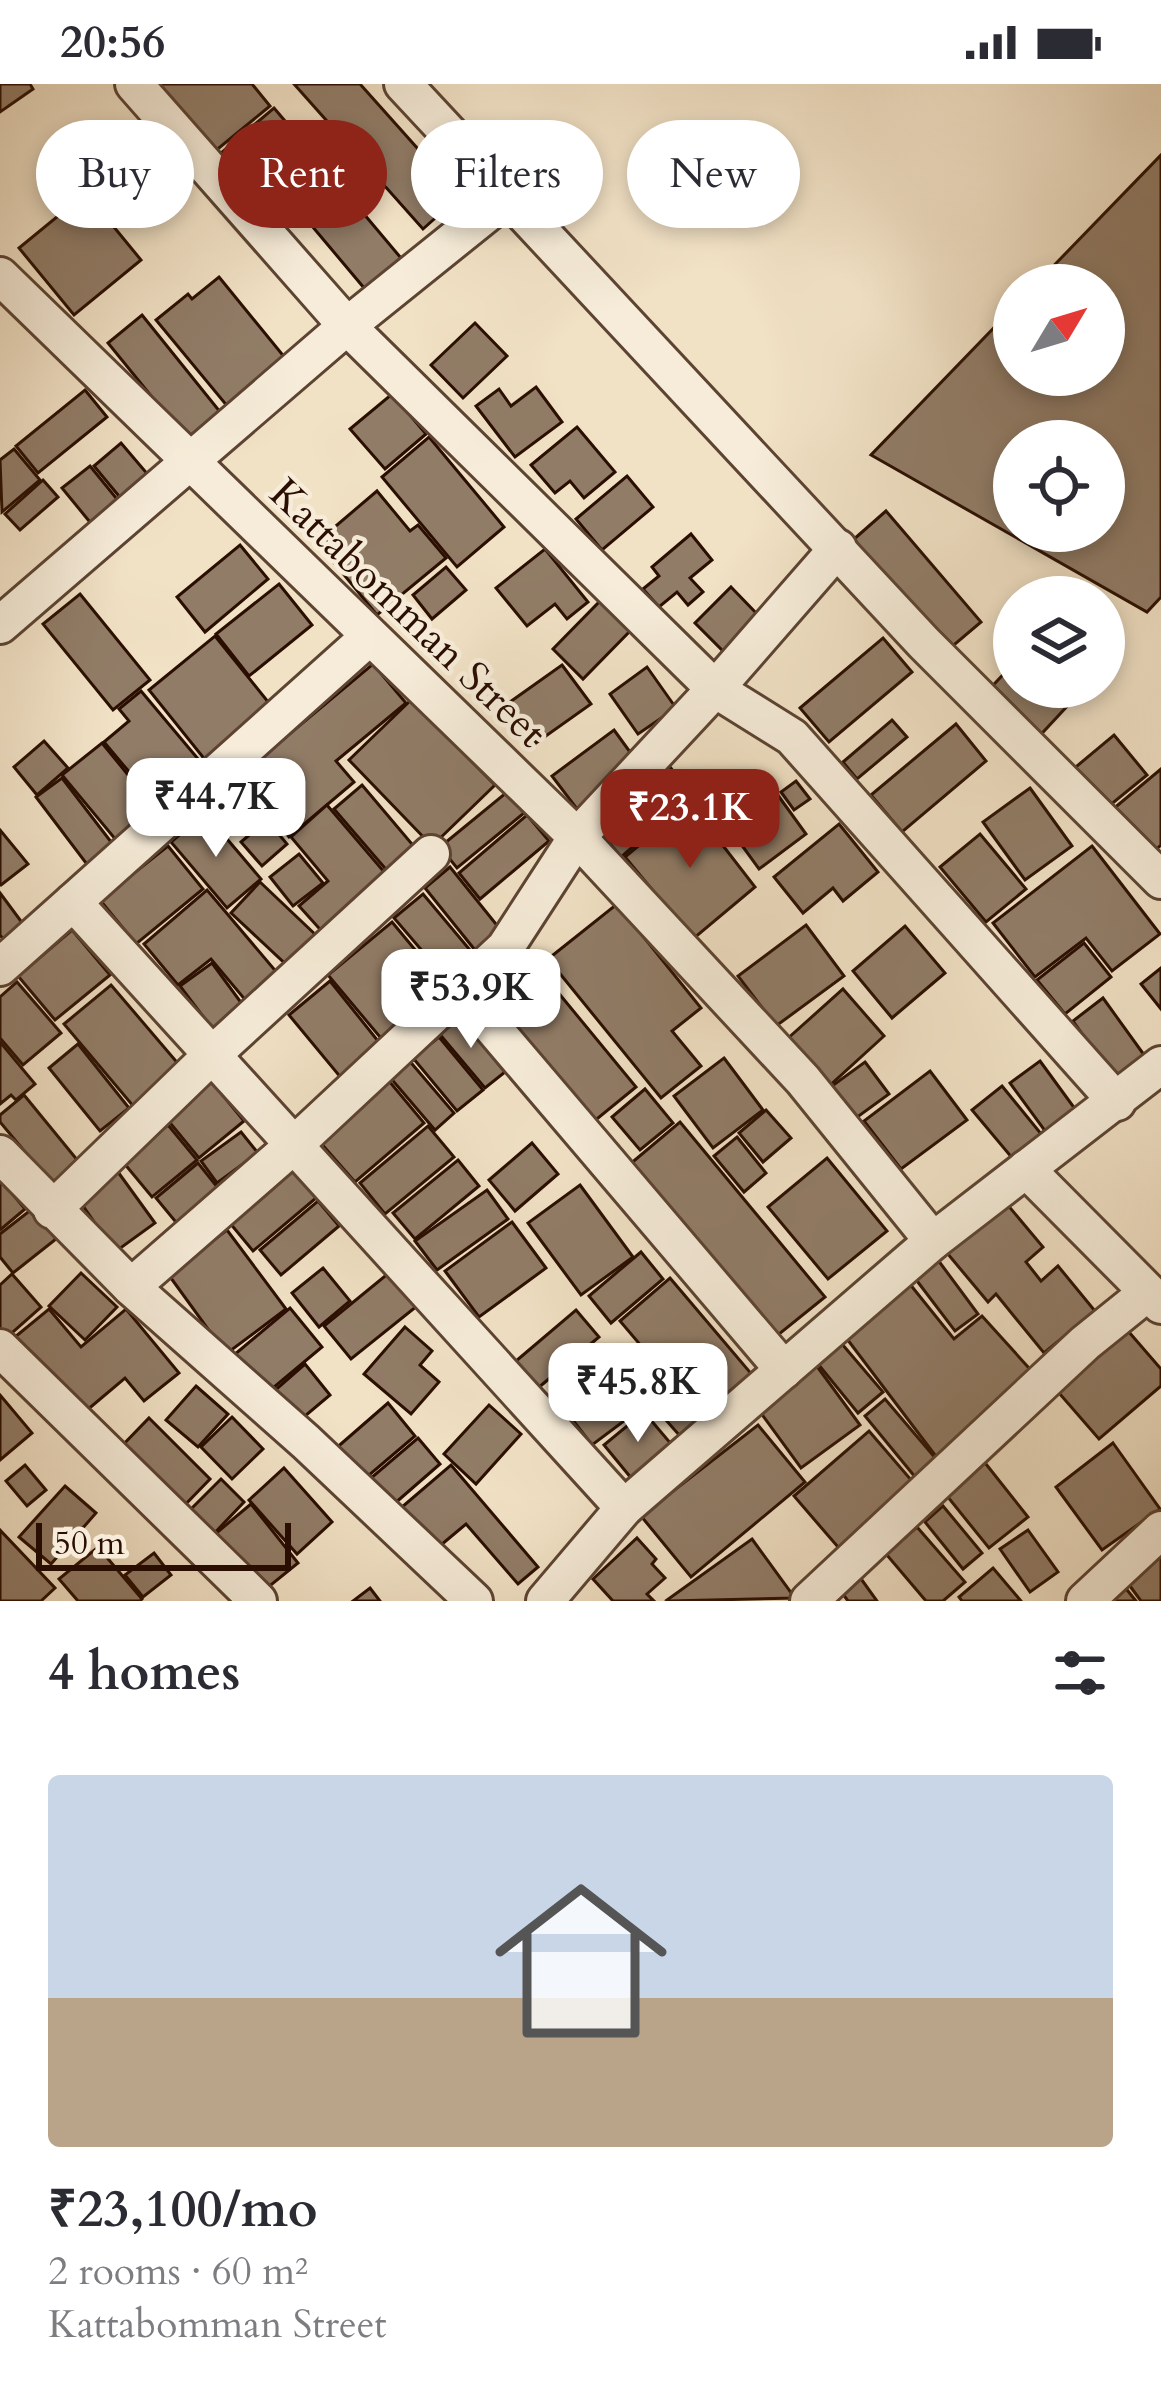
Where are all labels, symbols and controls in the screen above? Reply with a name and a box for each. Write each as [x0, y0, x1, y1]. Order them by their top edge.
text: 20:56 [60, 12, 165, 73]
chip: Buy [36, 120, 194, 228]
chip: Rent [218, 120, 387, 228]
chip: Filters [411, 120, 603, 228]
chip: New [627, 120, 800, 228]
north arrow [993, 264, 1125, 396]
map controls [993, 264, 1125, 708]
button: locate [993, 420, 1125, 552]
street label: Kattabomman Street [257, 466, 559, 760]
button: layers [993, 576, 1125, 708]
pin: ₹44.7K [118, 758, 314, 860]
pin: ₹23.1K [592, 769, 788, 871]
text: ₹44.7K [153, 770, 279, 823]
text: ₹23.1K [627, 781, 753, 834]
pin: ₹53.9K [373, 949, 569, 1051]
text: ₹53.9K [408, 961, 534, 1014]
pin: ₹45.8K [540, 1343, 736, 1445]
text: ₹45.8K [575, 1355, 701, 1408]
scale bar [36, 1517, 291, 1570]
text: 50 m [54, 1521, 125, 1566]
text: 4 homes [48, 1638, 240, 1708]
icon: filters [1047, 1640, 1113, 1706]
icon: home [473, 1853, 689, 2069]
text: ₹23,100/mo [48, 2175, 317, 2245]
text: 2 rooms · 60 m² [48, 2245, 308, 2298]
text: Kattabomman Street [48, 2298, 387, 2351]

